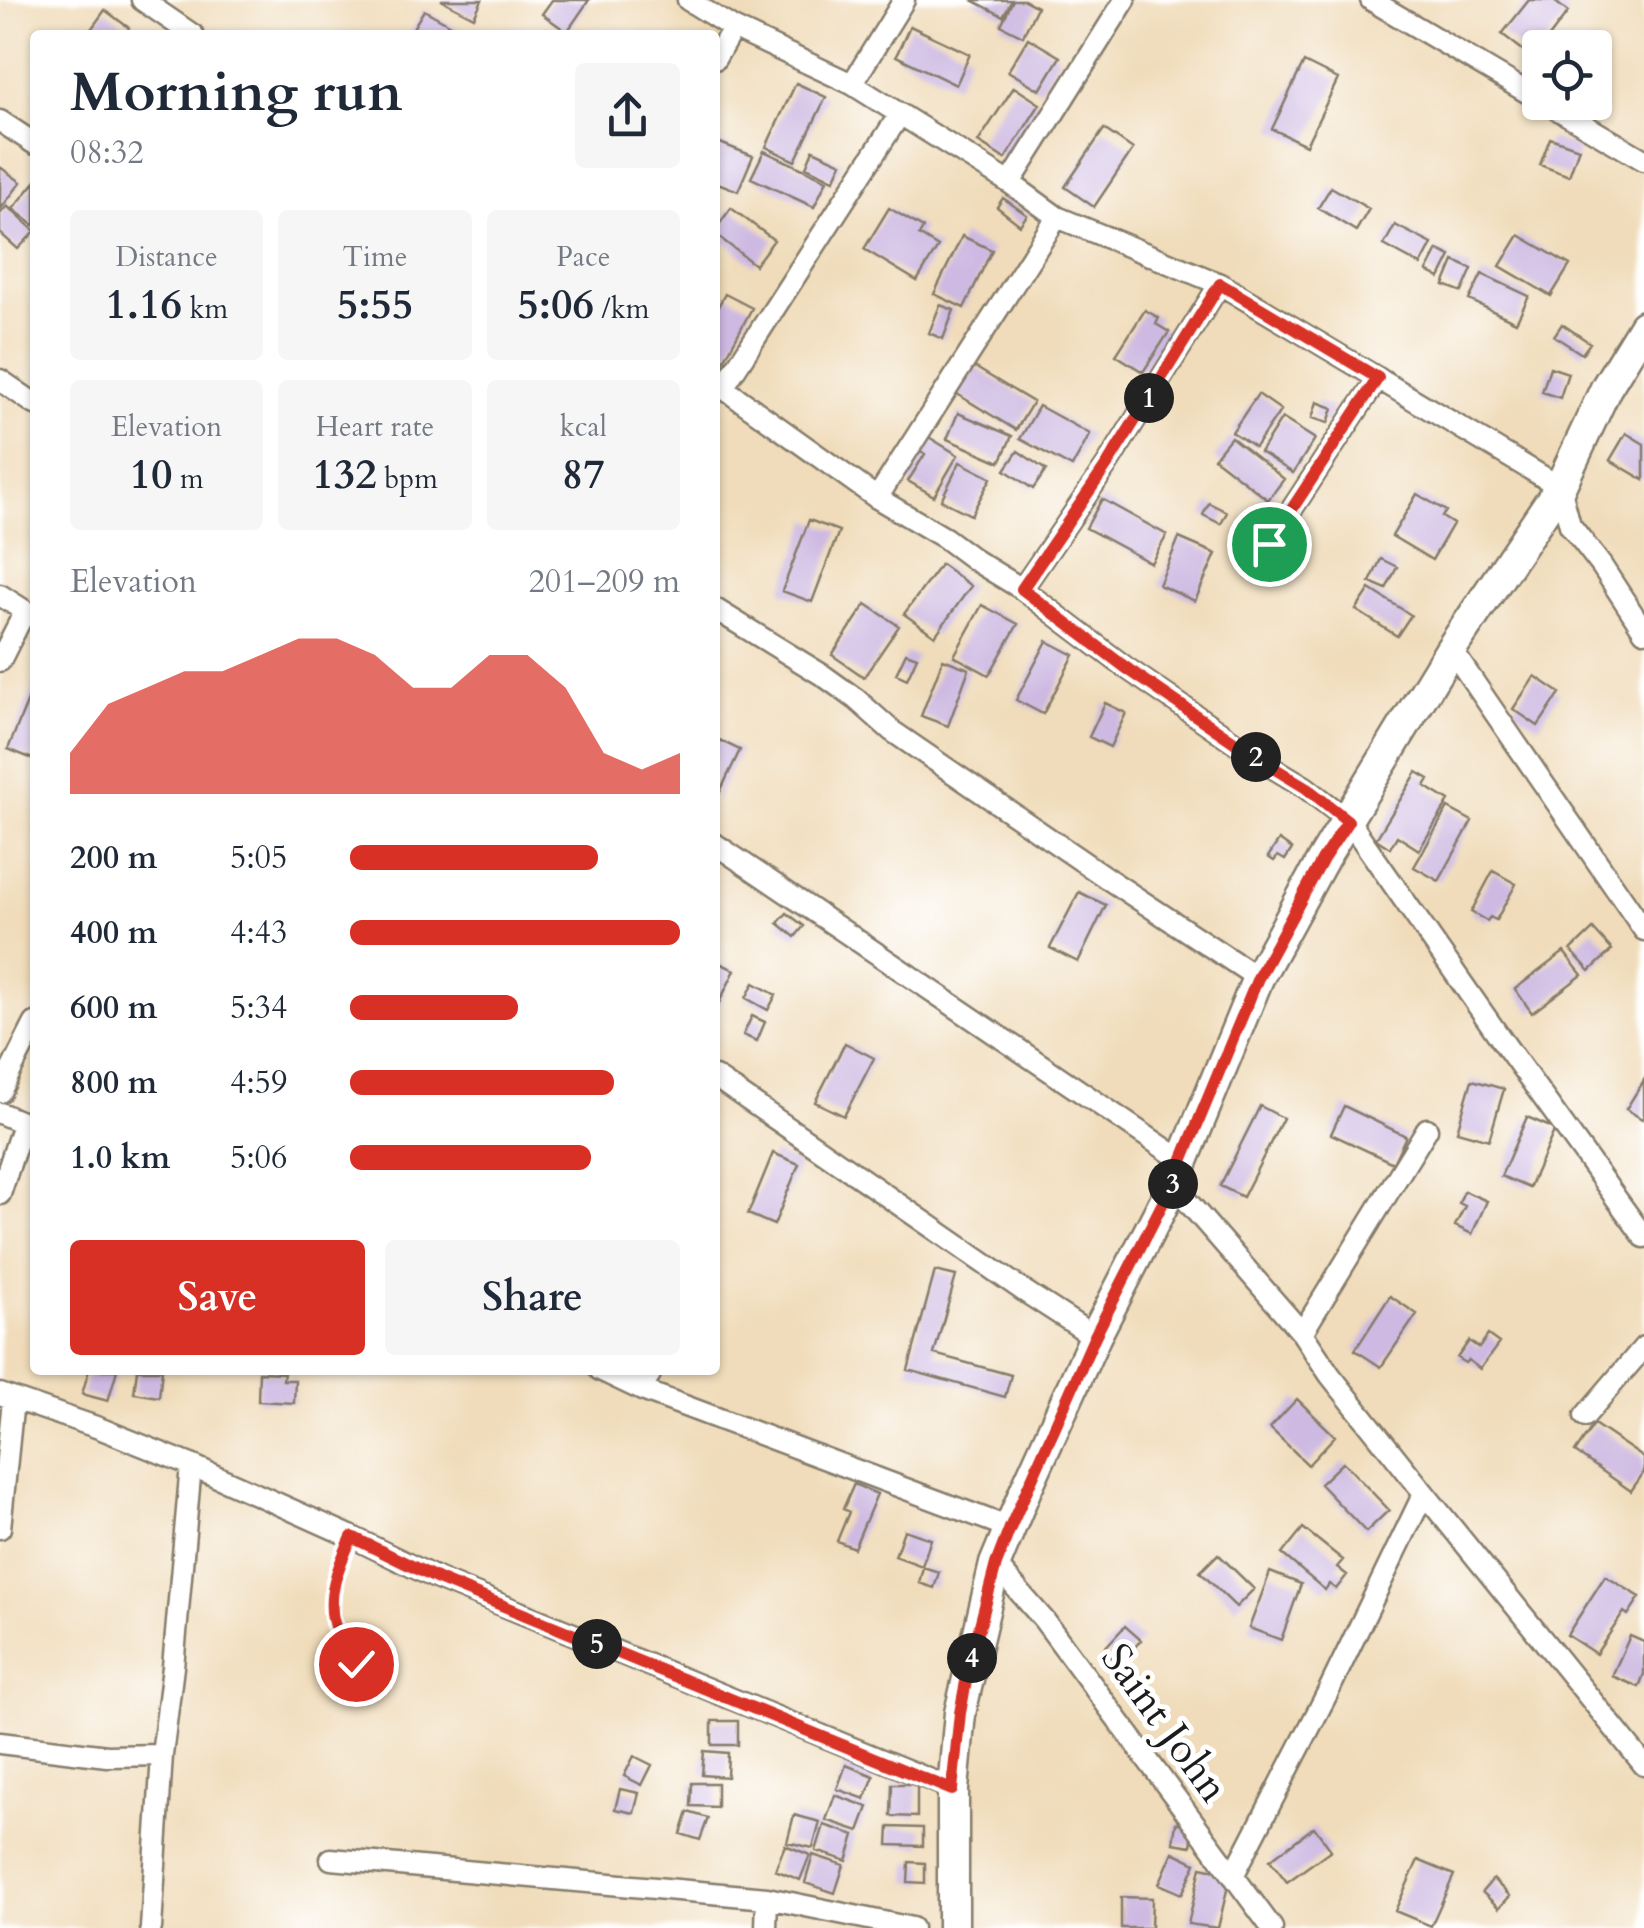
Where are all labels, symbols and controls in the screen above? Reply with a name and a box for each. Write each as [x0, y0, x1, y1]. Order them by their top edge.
map controls [1522, 30, 1612, 120]
button: locate [1522, 30, 1612, 120]
text: Morning run [70, 56, 403, 130]
button: share [575, 63, 680, 168]
text: 08:32 [70, 131, 144, 175]
text: Distance [115, 238, 218, 276]
text: Time [343, 238, 407, 276]
text: Pace [556, 238, 610, 276]
text: 1.16 [105, 276, 182, 333]
text: 5:55 [337, 276, 413, 333]
text: 5:06 [517, 276, 594, 333]
text: km [182, 290, 228, 328]
text: /km [594, 290, 649, 328]
pin: 1 [1124, 373, 1174, 423]
text: 1 [1142, 379, 1156, 417]
text: Elevation [111, 408, 222, 446]
text: Heart rate [316, 408, 434, 446]
text: kcal [560, 408, 607, 446]
text: 10 [130, 446, 173, 503]
text: 132 [312, 446, 377, 503]
text: 87 [562, 446, 605, 503]
text: m [173, 460, 204, 498]
text: bpm [377, 460, 438, 498]
pin [1227, 502, 1312, 587]
icon: arrive [1242, 517, 1297, 572]
text: Elevation [70, 560, 197, 604]
text: 201–209 m [528, 560, 680, 604]
pin: 2 [1231, 732, 1281, 782]
text: 2 [1249, 738, 1263, 776]
text: 200 m [70, 836, 157, 880]
text: 5:05 [230, 836, 287, 880]
text: 400 m [70, 911, 157, 955]
text: 4:43 [230, 911, 287, 955]
text: 600 m [70, 986, 157, 1030]
text: 5:34 [230, 986, 287, 1030]
text: 800 m [70, 1061, 157, 1105]
text: 4:59 [230, 1061, 287, 1105]
text: 1.0 km [70, 1136, 170, 1180]
text: 5:06 [230, 1136, 287, 1180]
pin: 3 [1148, 1159, 1198, 1209]
text: 3 [1166, 1165, 1180, 1203]
button: Save [70, 1240, 365, 1355]
button: Share [385, 1240, 680, 1355]
pin: 5 [572, 1619, 622, 1669]
pin [314, 1622, 399, 1707]
text: 5 [590, 1625, 604, 1663]
street label: Saint John [1088, 1632, 1242, 1814]
pin: 4 [947, 1633, 997, 1683]
icon: check [329, 1637, 384, 1692]
text: 4 [965, 1639, 979, 1677]

